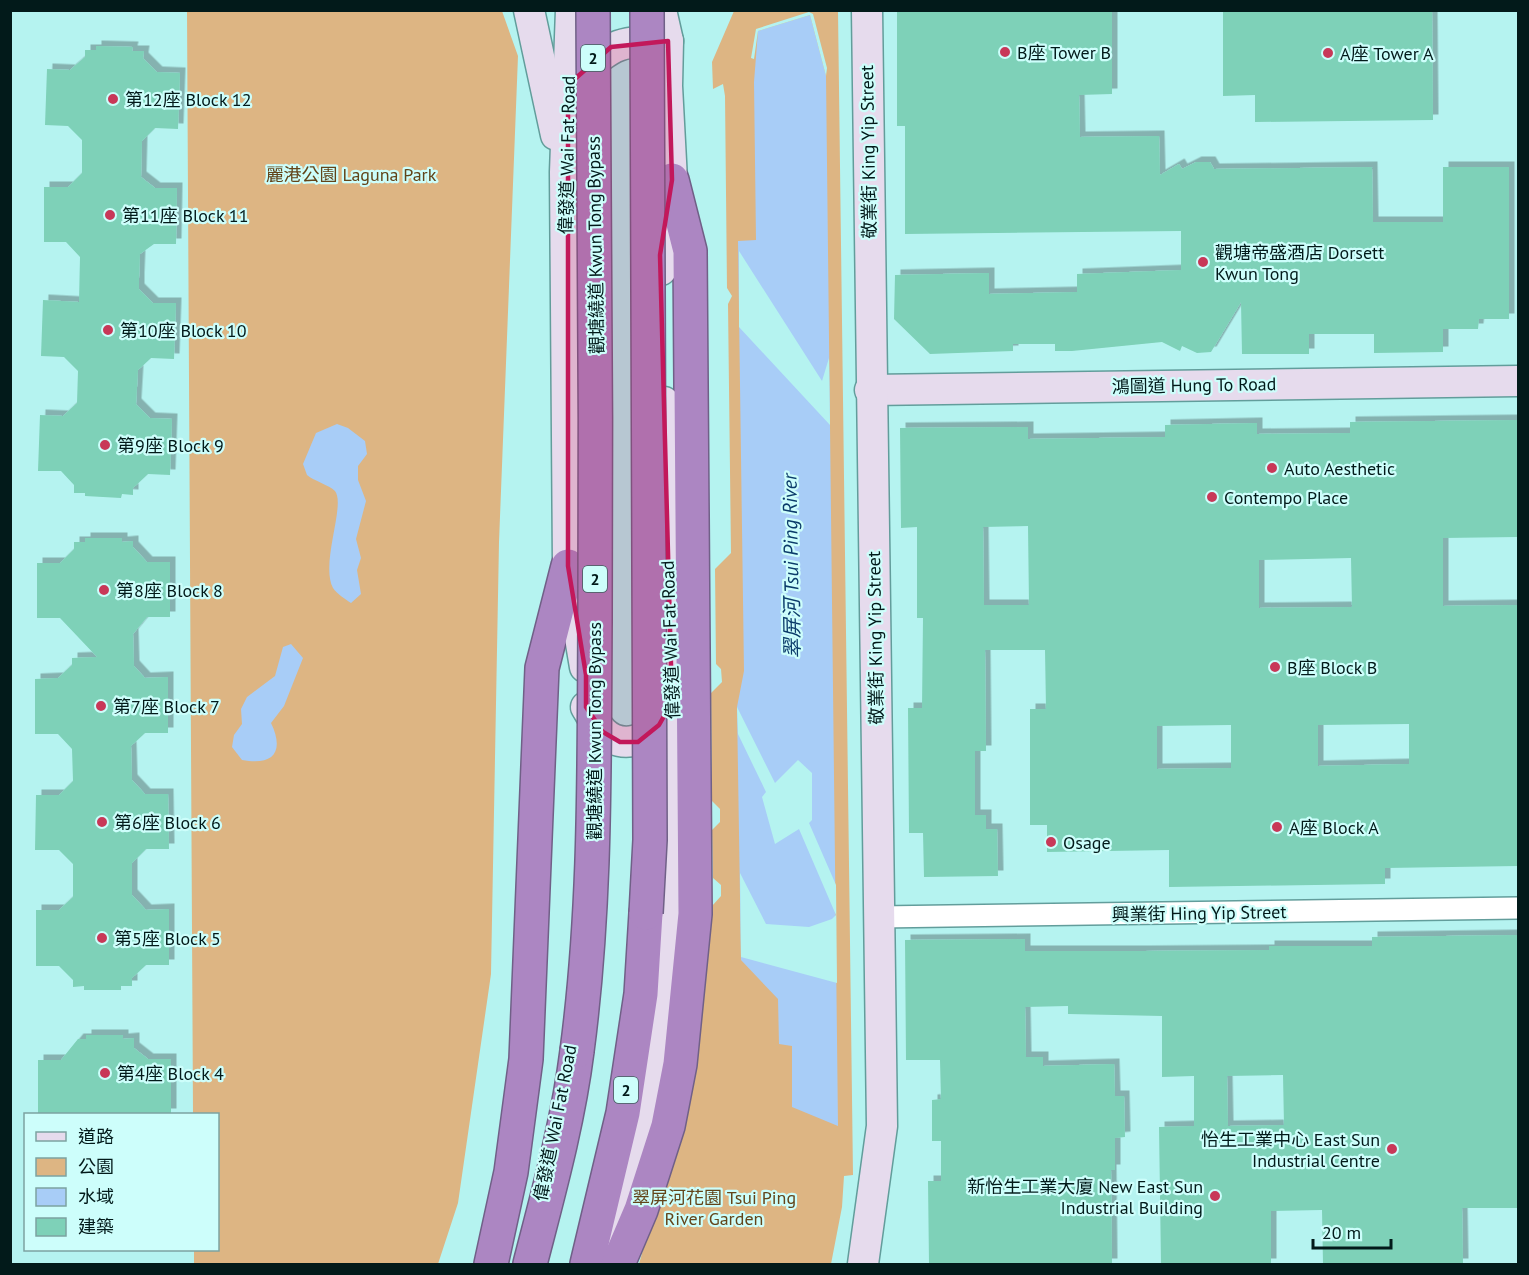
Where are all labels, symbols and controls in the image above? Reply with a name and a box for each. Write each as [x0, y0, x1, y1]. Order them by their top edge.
place label: B座 Tower B [1017, 41, 1111, 64]
place label: A座 Tower A [1340, 42, 1434, 65]
road number: 2 [581, 45, 605, 71]
marker: B座 Tower B [998, 45, 1012, 59]
marker: A座 Tower A [1321, 46, 1335, 60]
street label: 敬業街 King Yip Street [855, 65, 881, 239]
street label: 偉發道 Wai Fat Road [554, 75, 580, 235]
place label: 第12座 Block 12 [125, 88, 251, 111]
marker: 第12座 Block 12 [106, 92, 120, 106]
street label: 觀塘繞道 Kwun Tong Bypass [582, 136, 608, 354]
park label: 麗港公園 Laguna Park [266, 163, 437, 186]
place label: 第11座 Block 11 [122, 204, 248, 227]
marker: 第11座 Block 11 [103, 208, 117, 222]
place label: 觀塘帝盛酒店 Dorsett Kwun Tong [1215, 241, 1384, 285]
marker: 觀塘帝盛酒店 Dorsett Kwun Tong [1196, 255, 1210, 269]
place label: 第10座 Block 10 [120, 319, 247, 342]
marker: 第10座 Block 10 [101, 323, 115, 337]
street label: 鴻圖道 Hung To Road [1112, 372, 1276, 398]
place label: 第9座 Block 9 [117, 434, 224, 457]
marker: 第9座 Block 9 [98, 438, 112, 452]
place label: Auto Aesthetic [1284, 457, 1395, 480]
marker: Auto Aesthetic [1265, 461, 1279, 475]
water label: 翠屏河 Tsui Ping River [776, 472, 806, 659]
place label: Contempo Place [1224, 486, 1348, 509]
marker: Contempo Place [1205, 490, 1219, 504]
street label: 敬業街 King Yip Street [862, 551, 888, 725]
street label: 偉發道 Wai Fat Road [656, 560, 684, 720]
road number: 2 [583, 566, 607, 592]
place label: 第8座 Block 8 [116, 579, 223, 602]
marker: 第8座 Block 8 [97, 583, 111, 597]
street label: 觀塘繞道 Kwun Tong Bypass [583, 622, 606, 840]
place label: B座 Block B [1287, 656, 1377, 679]
marker: B座 Block B [1268, 660, 1282, 674]
place label: 第7座 Block 7 [113, 695, 220, 718]
marker: 第7座 Block 7 [94, 699, 108, 713]
place label: 第6座 Block 6 [114, 811, 221, 834]
marker: 第6座 Block 6 [95, 815, 109, 829]
place label: A座 Block A [1289, 816, 1379, 839]
marker: A座 Block A [1270, 820, 1284, 834]
place label: Osage [1063, 831, 1111, 854]
marker: Osage [1044, 835, 1058, 849]
street label: 興業街 Hing Yip Street [1111, 900, 1287, 926]
place label: 第5座 Block 5 [114, 927, 221, 950]
marker: 第5座 Block 5 [95, 931, 109, 945]
street label: 偉發道 Wai Fat Road [529, 1043, 581, 1203]
place label: 第4座 Block 4 [117, 1062, 224, 1085]
marker: 第4座 Block 4 [98, 1066, 112, 1080]
road number: 2 [614, 1077, 638, 1103]
legend [24, 1113, 219, 1251]
text: 道路 [78, 1125, 114, 1148]
place label: 怡生工業中心 East Sun Industrial Centre [1201, 1128, 1380, 1172]
marker: 怡生工業中心 East Sun Industrial Centre [1385, 1142, 1399, 1156]
text: 公園 [78, 1155, 114, 1178]
place label: 新怡生工業大廈 New East Sun Industrial Building [967, 1175, 1203, 1219]
text: 水域 [78, 1185, 114, 1208]
park label: 翠屏河花園 Tsui Ping River Garden [632, 1186, 796, 1230]
marker: 新怡生工業大廈 New East Sun Industrial Building [1208, 1189, 1222, 1203]
scale bar [1313, 1212, 1391, 1250]
text: 建築 [78, 1215, 114, 1238]
text: 20 m [1322, 1221, 1361, 1244]

